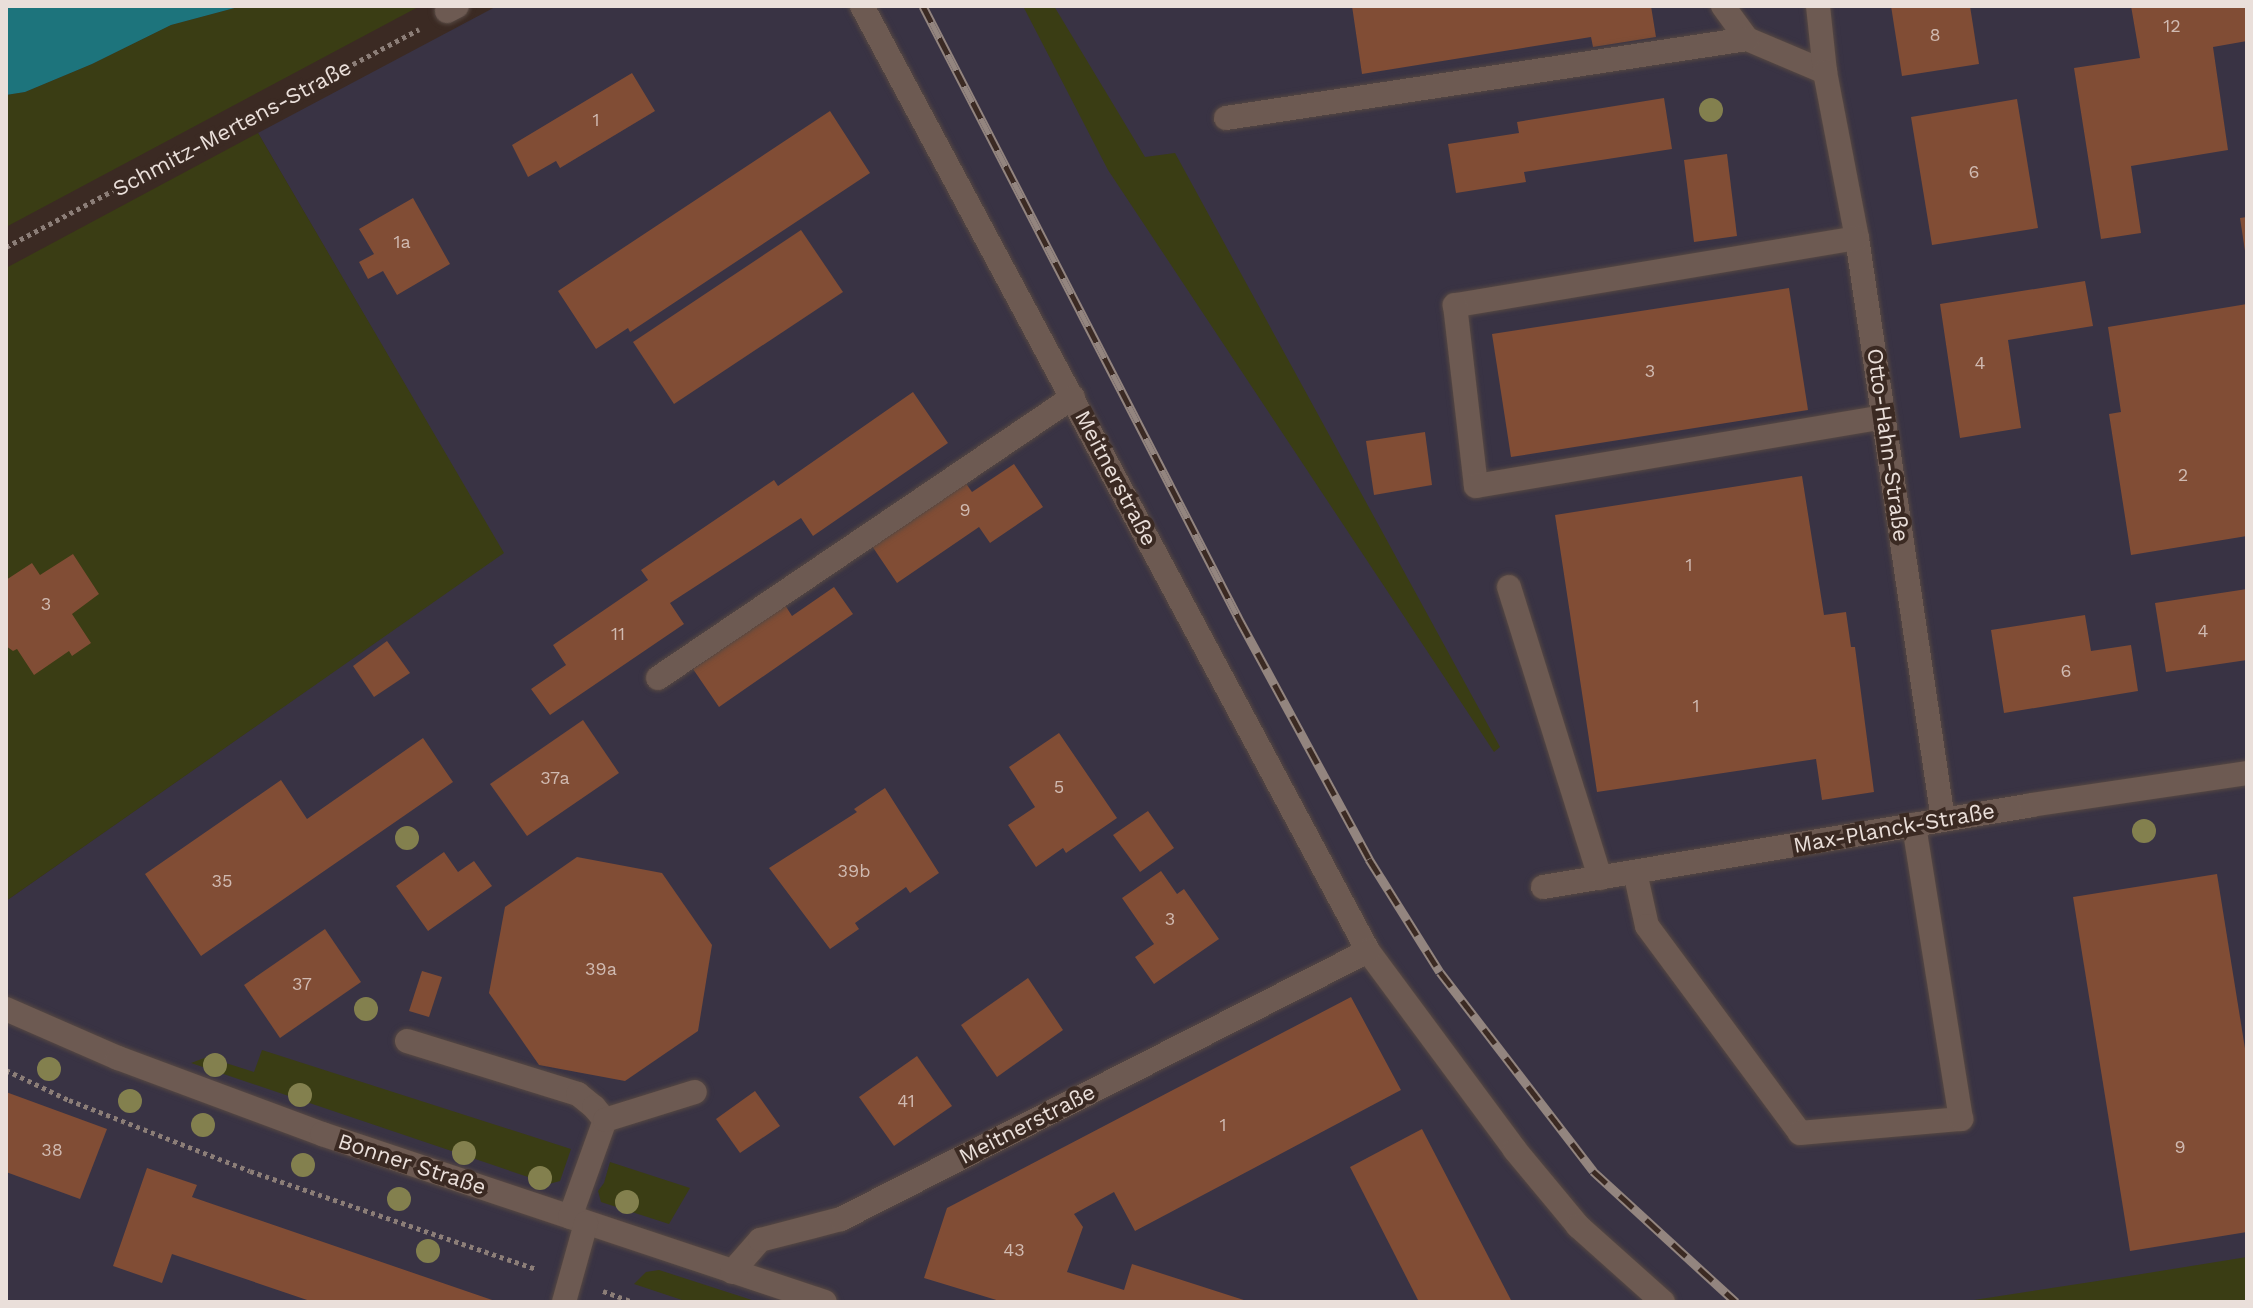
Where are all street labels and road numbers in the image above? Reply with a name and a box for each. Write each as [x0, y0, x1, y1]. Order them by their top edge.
street label: Schmitz-Mertens-Straße [108, 54, 356, 202]
street label: Otto-Hahn-Straße [1861, 347, 1915, 543]
street label: Meitnerstraße [1069, 406, 1163, 550]
street label: Max-Planck-Straße [1791, 797, 1997, 859]
street label: Meitnerstraße [954, 1078, 1100, 1170]
street label: Bonner Straße [334, 1128, 490, 1200]

